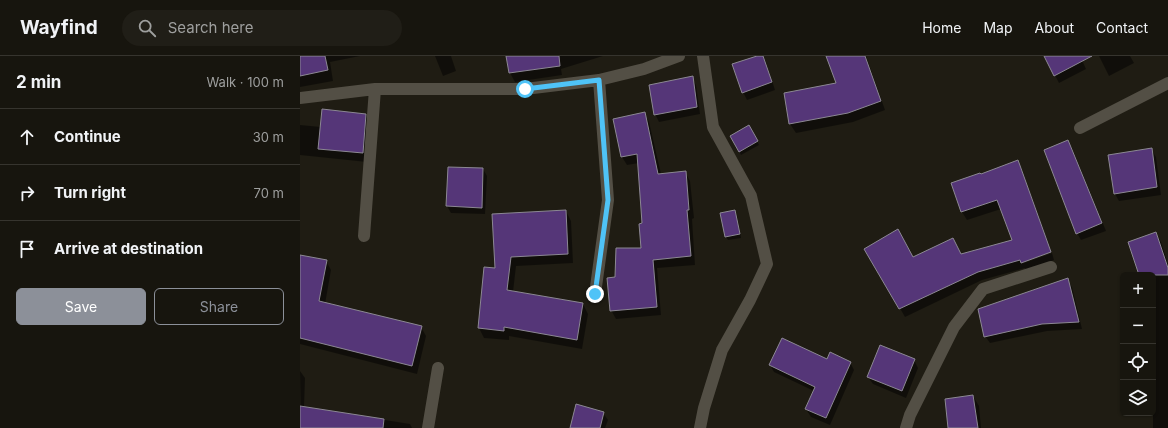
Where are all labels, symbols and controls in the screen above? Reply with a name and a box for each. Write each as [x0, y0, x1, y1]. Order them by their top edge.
search box [122, 10, 402, 46]
text: Wayfind [20, 16, 98, 39]
icon: search [136, 17, 158, 39]
text: Search here [168, 18, 253, 37]
text: Home [922, 19, 961, 36]
text: Map [983, 19, 1013, 36]
text: About [1035, 19, 1074, 36]
text: Contact [1096, 19, 1148, 36]
text: 2 min [16, 72, 61, 92]
text: Walk · 100 m [206, 74, 284, 90]
route start [516, 80, 534, 98]
icon: ahead [16, 126, 38, 148]
text: Continue [54, 127, 121, 146]
text: 30 m [253, 129, 284, 145]
icon: right [16, 182, 38, 204]
text: Turn right [54, 183, 126, 202]
text: 70 m [254, 185, 284, 201]
icon: arrive [16, 238, 38, 260]
text: Arrive at destination [54, 239, 203, 258]
map controls [1120, 272, 1156, 416]
button: + [1120, 272, 1156, 308]
route end [586, 285, 604, 303]
button: Save [16, 288, 146, 325]
button: Share [154, 288, 284, 325]
button: − [1120, 308, 1156, 344]
button: locate [1120, 344, 1156, 380]
button: layers [1120, 380, 1156, 416]

